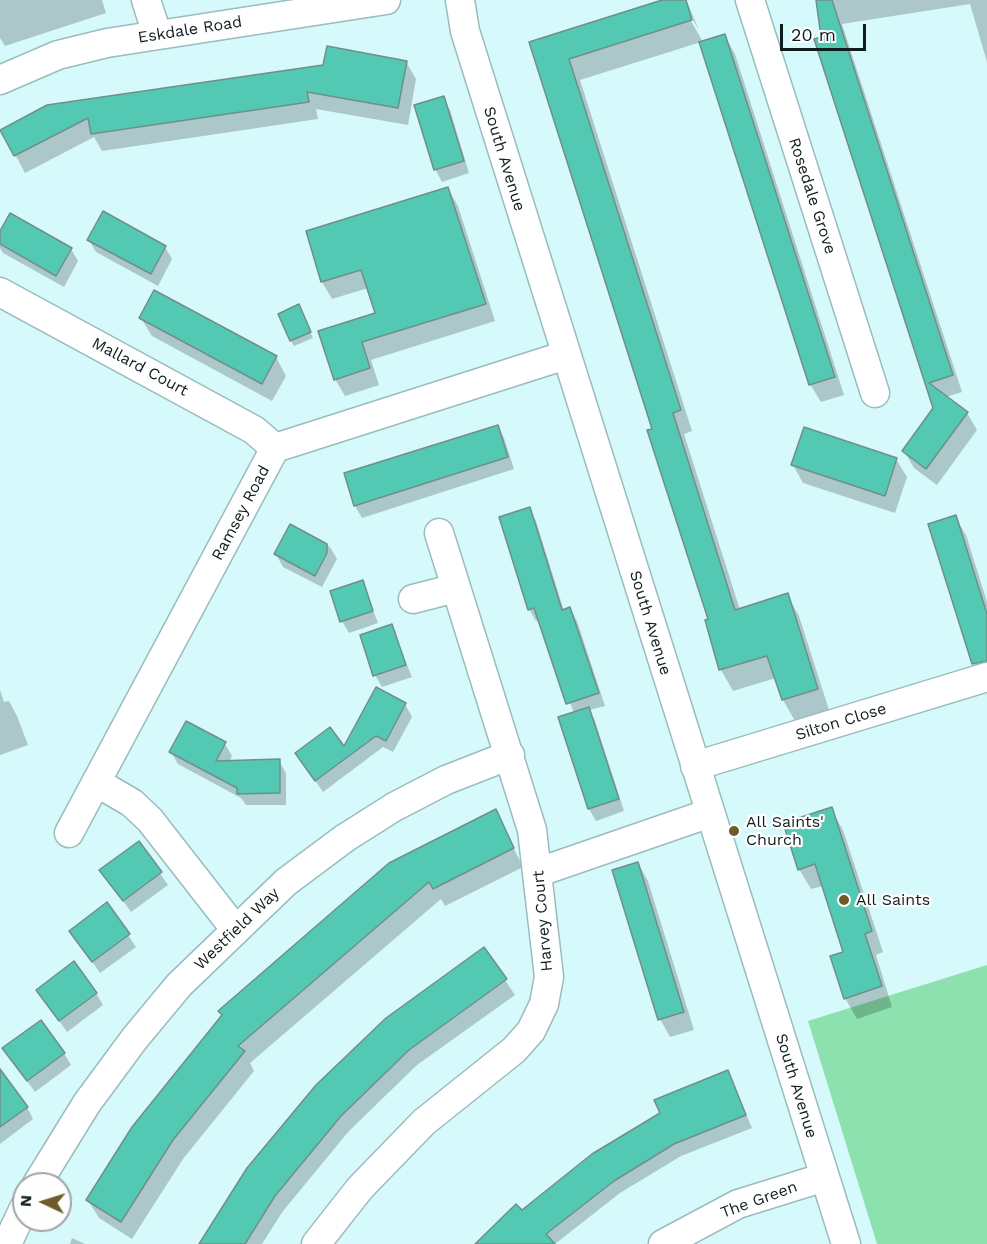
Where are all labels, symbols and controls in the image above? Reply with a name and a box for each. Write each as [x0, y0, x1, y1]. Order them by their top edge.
street label: Eskdale Road [137, 12, 243, 48]
scale bar [783, 12, 868, 50]
text: 20 m [791, 24, 836, 45]
street label: South Avenue [479, 104, 529, 214]
street label: Rosedale Grove [784, 135, 840, 257]
street label: Mallard Court [89, 334, 191, 400]
street label: Ramsey Road [208, 462, 274, 564]
street label: South Avenue [625, 568, 675, 678]
street label: Silton Close [793, 699, 889, 745]
place label: All Saints' Church [746, 812, 824, 850]
marker: All Saints' Church [727, 824, 741, 838]
street label: Harvey Court [529, 870, 557, 972]
street label: Westfield Way [191, 884, 283, 974]
place label: All Saints [856, 890, 930, 910]
marker: All Saints [837, 893, 851, 907]
street label: South Avenue [771, 1031, 821, 1141]
north arrow [12, 1172, 72, 1232]
street label: The Green [718, 1177, 800, 1223]
text: N [16, 1194, 35, 1207]

